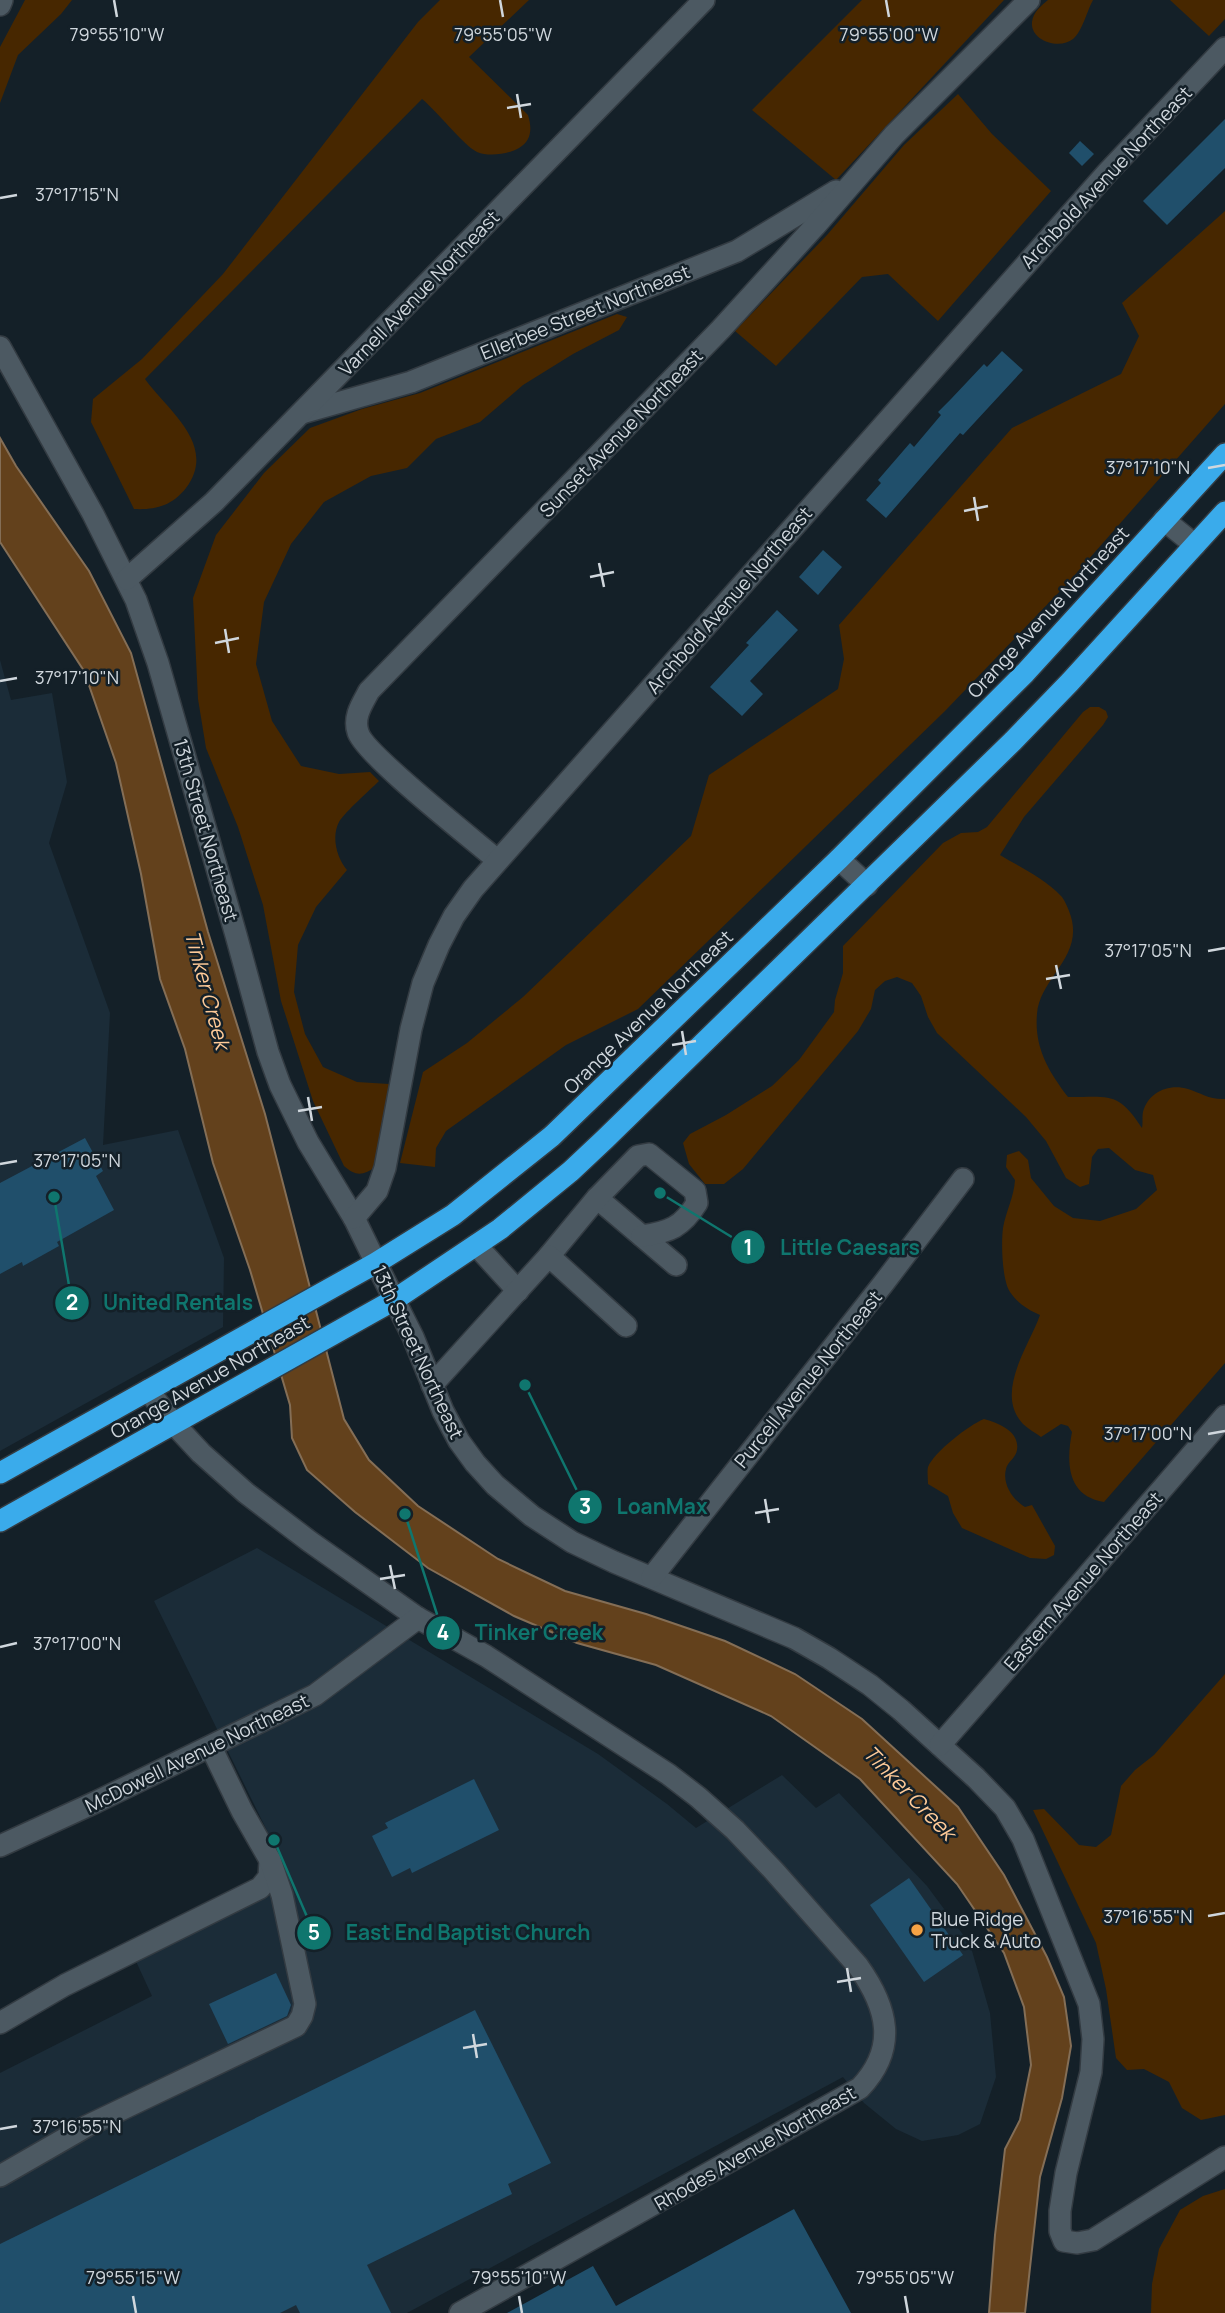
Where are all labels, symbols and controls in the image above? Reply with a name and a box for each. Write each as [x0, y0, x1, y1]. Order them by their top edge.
text: 79°55'10"W [70, 22, 165, 46]
text: 79°55'05"W [454, 22, 552, 46]
text: 79°55'00"W [840, 22, 939, 46]
street label: Archbold Avenue Northeast [1015, 80, 1197, 274]
text: 37°17'15"N [35, 182, 119, 206]
street label: Varnell Avenue Northeast [333, 205, 505, 381]
street label: Ellerbee Street Northeast [476, 258, 694, 366]
street label: Sunset Avenue Northeast [534, 343, 708, 523]
text: 37°17'10"N [1106, 455, 1190, 479]
street label: Archbold Avenue Northeast [640, 501, 818, 699]
street label: Orange Avenue Northeast [961, 520, 1135, 704]
text: 37°17'10"N [35, 665, 119, 689]
street label: 13th Street Northeast [167, 735, 245, 925]
street label: Orange Avenue Northeast [558, 924, 738, 1100]
water label: Tinker Creek [179, 927, 238, 1055]
text: 37°17'05"N [1104, 938, 1192, 962]
text: 37°17'05"N [33, 1148, 121, 1172]
callout: Little Caesars [731, 1226, 933, 1268]
text: 1 [743, 1233, 753, 1261]
text: Little Caesars [780, 1233, 920, 1261]
street label: 13th Street Northeast [366, 1261, 470, 1443]
callout: United Rentals [54, 1282, 267, 1324]
street label: Purcell Avenue Northeast [728, 1285, 888, 1473]
text: 2 [66, 1288, 78, 1316]
text: United Rentals [103, 1288, 253, 1316]
street label: Orange Avenue Northeast [106, 1309, 314, 1445]
text: 37°17'00"N [1104, 1421, 1192, 1445]
callout: LoanMax [567, 1486, 721, 1528]
street label: Eastern Avenue Northeast [998, 1486, 1168, 1676]
text: 3 [579, 1492, 591, 1520]
text: LoanMax [616, 1492, 708, 1520]
callout: Tinker Creek [426, 1612, 617, 1654]
text: 4 [437, 1618, 449, 1646]
text: Tinker Creek [475, 1618, 604, 1646]
text: 37°17'00"N [33, 1631, 121, 1655]
street label: McDowell Avenue Northeast [81, 1687, 313, 1819]
water label: Tinker Creek [857, 1739, 964, 1848]
text: 37°16'55"N [1103, 1904, 1193, 1928]
place label: Blue Ridge Truck & Auto [931, 1906, 1041, 1954]
callout: East End Baptist Church [297, 1912, 604, 1954]
text: 5 [308, 1918, 320, 1946]
text: East End Baptist Church [346, 1918, 590, 1946]
marker: Blue Ridge Truck & Auto [909, 1922, 925, 1938]
street label: Rhodes Avenue Northeast [650, 2080, 860, 2216]
text: 37°16'55"N [32, 2114, 122, 2138]
text: 79°55'15"W [86, 2265, 180, 2289]
text: 79°55'10"W [472, 2265, 567, 2289]
text: 79°55'05"W [856, 2265, 954, 2289]

